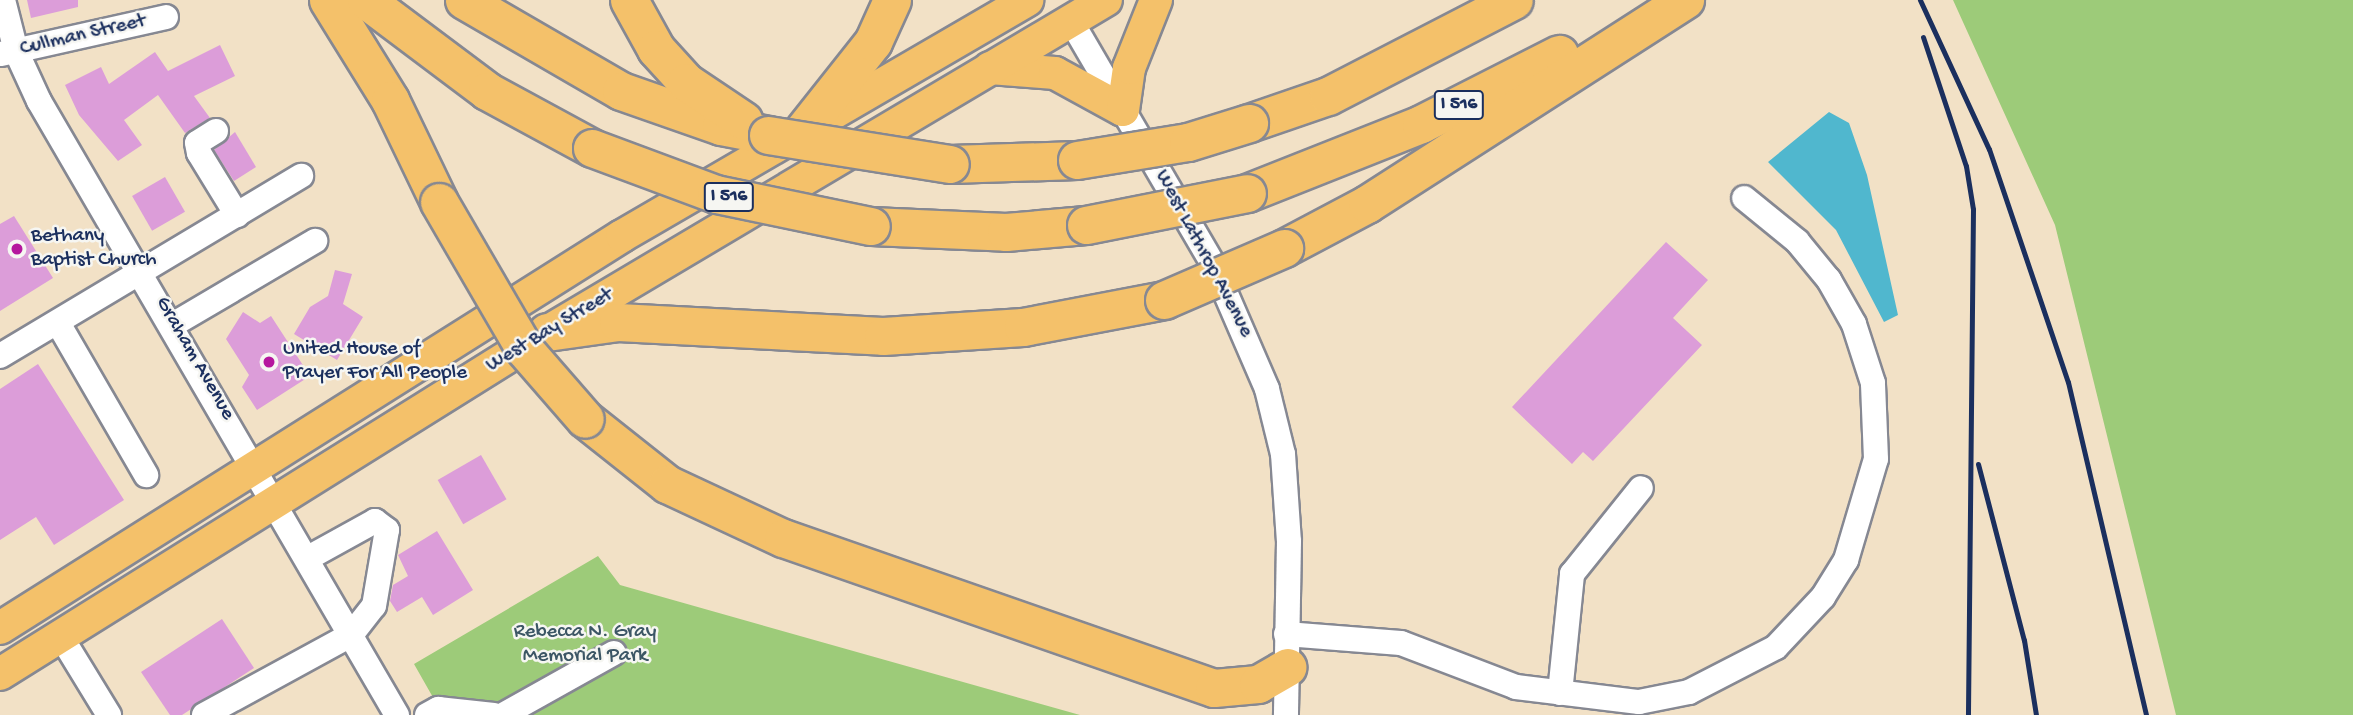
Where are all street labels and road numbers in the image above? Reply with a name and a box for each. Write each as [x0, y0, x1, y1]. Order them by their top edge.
street label: Cullman Street [18, 9, 148, 63]
road number: I 516 [1433, 90, 1485, 120]
street label: West Lathrop Avenue [1148, 166, 1258, 342]
road number: I 516 [703, 182, 755, 212]
street label: West Bay Street [482, 283, 618, 379]
street label: Graham Avenue [149, 293, 239, 425]

